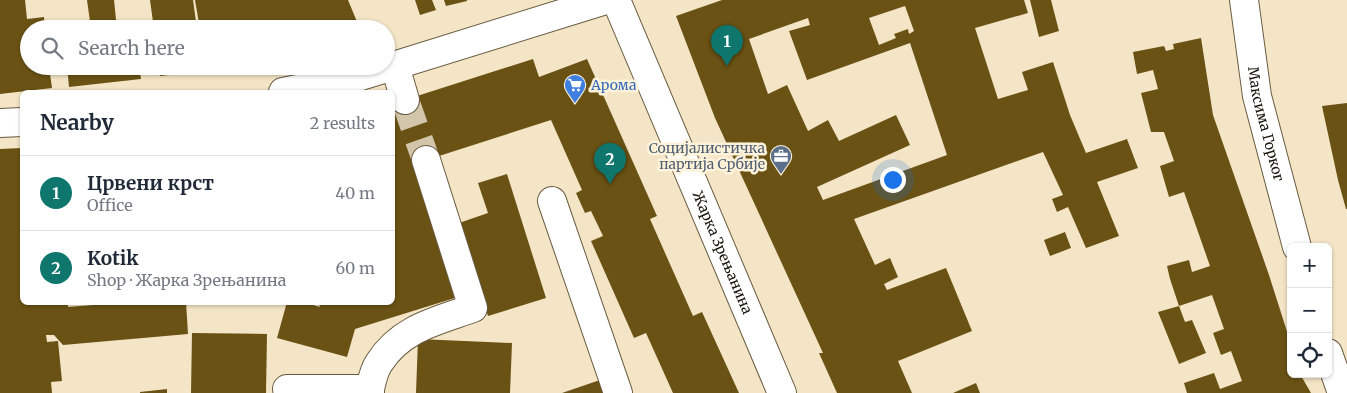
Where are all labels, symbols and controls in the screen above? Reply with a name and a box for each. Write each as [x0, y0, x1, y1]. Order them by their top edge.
search box [20, 20, 395, 75]
pin: 1 [711, 25, 743, 66]
icon: search [38, 34, 66, 62]
text: Search here [78, 36, 185, 60]
street label: Максима Горког [1244, 65, 1288, 183]
supermarket icon: Арома [563, 73, 587, 104]
place label: Арома [590, 76, 637, 94]
text: Nearby [40, 109, 114, 136]
text: 2 results [310, 113, 375, 133]
place label: Социјалистичка партија Србије [649, 139, 765, 173]
pin: 2 [594, 143, 626, 184]
office icon: Социјалистичка партија Србије [769, 144, 793, 175]
your location [880, 167, 906, 193]
text: Црвени крст [87, 171, 214, 195]
text: 1 [52, 183, 60, 203]
text: 40 m [335, 183, 375, 203]
street label: Жарка Зрењанина [689, 188, 757, 317]
text: Office [87, 195, 133, 215]
map controls [1287, 243, 1332, 378]
button: + [1287, 243, 1332, 288]
text: Kotik [87, 246, 139, 270]
text: 2 [51, 258, 61, 278]
text: 60 m [335, 258, 375, 278]
text: Shop · Жарка Зрењанина [87, 270, 286, 290]
button: − [1287, 288, 1332, 333]
button: locate [1287, 333, 1332, 378]

